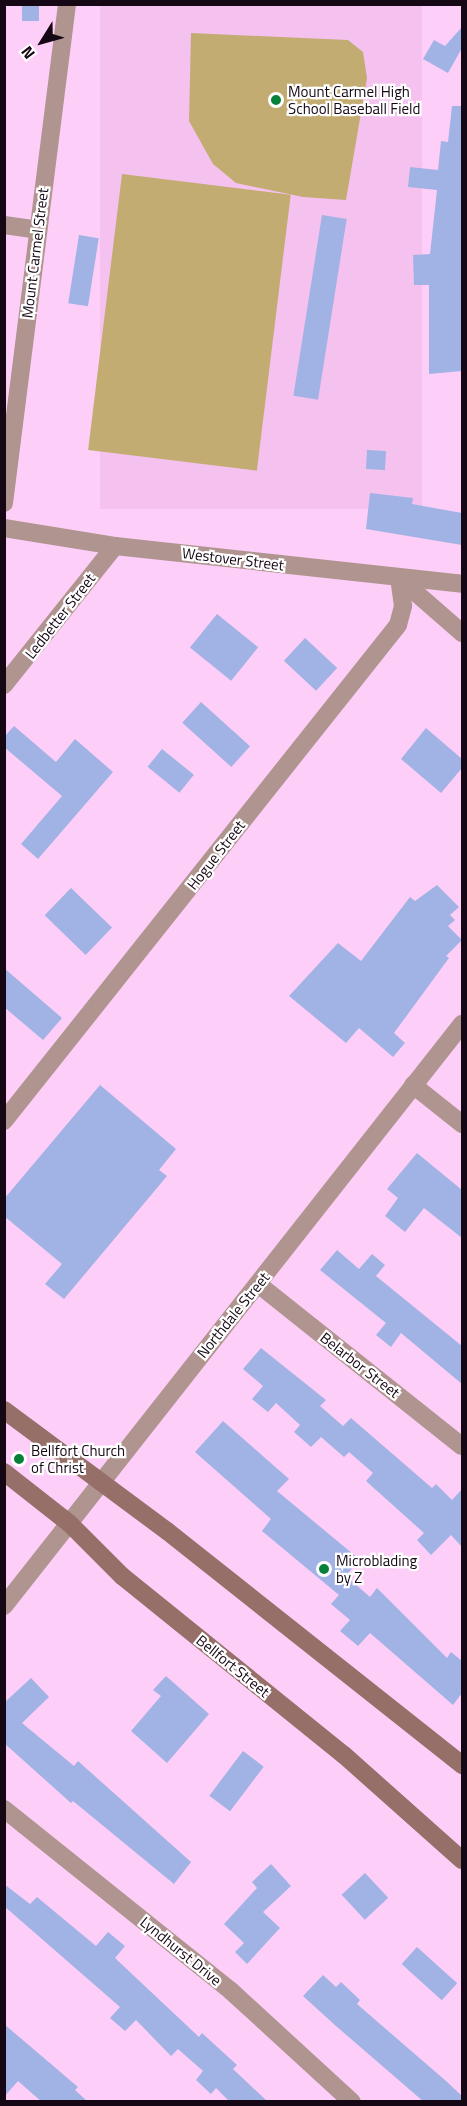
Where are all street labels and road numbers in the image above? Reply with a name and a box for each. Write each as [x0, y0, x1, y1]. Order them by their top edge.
street label: Mount Carmel Street [18, 187, 52, 319]
street label: Westover Street [181, 544, 285, 574]
street label: Ledbetter Street [21, 570, 99, 662]
street label: Hogue Street [183, 817, 249, 893]
street label: Northdale Street [193, 1269, 273, 1361]
street label: Belarbor Street [317, 1328, 403, 1402]
street label: Bellfort Street [193, 1631, 273, 1701]
street label: Lyndhurst Drive [137, 1913, 225, 1989]

